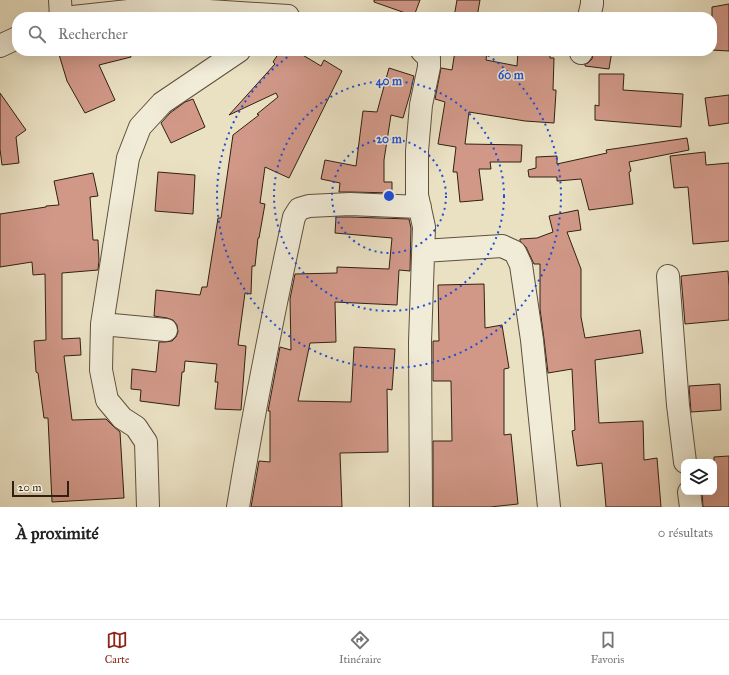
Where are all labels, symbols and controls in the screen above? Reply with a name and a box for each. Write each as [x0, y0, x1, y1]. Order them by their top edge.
search box [12, 12, 717, 56]
icon: search [26, 23, 48, 45]
text: Rechercher [58, 25, 128, 43]
text: 60 m [498, 68, 525, 82]
text: 40 m [376, 74, 403, 89]
text: 20 m [376, 132, 403, 146]
centre of rings [382, 189, 396, 203]
map controls [681, 459, 717, 495]
button: layers [681, 459, 717, 495]
scale bar [12, 479, 69, 498]
text: 20 m [18, 481, 41, 494]
text: À proximité [16, 523, 99, 544]
text: 0 résultats [658, 525, 713, 541]
tab: Carte [105, 629, 129, 666]
tab: Itinéraire [339, 629, 381, 666]
tab: Favoris [591, 629, 624, 666]

